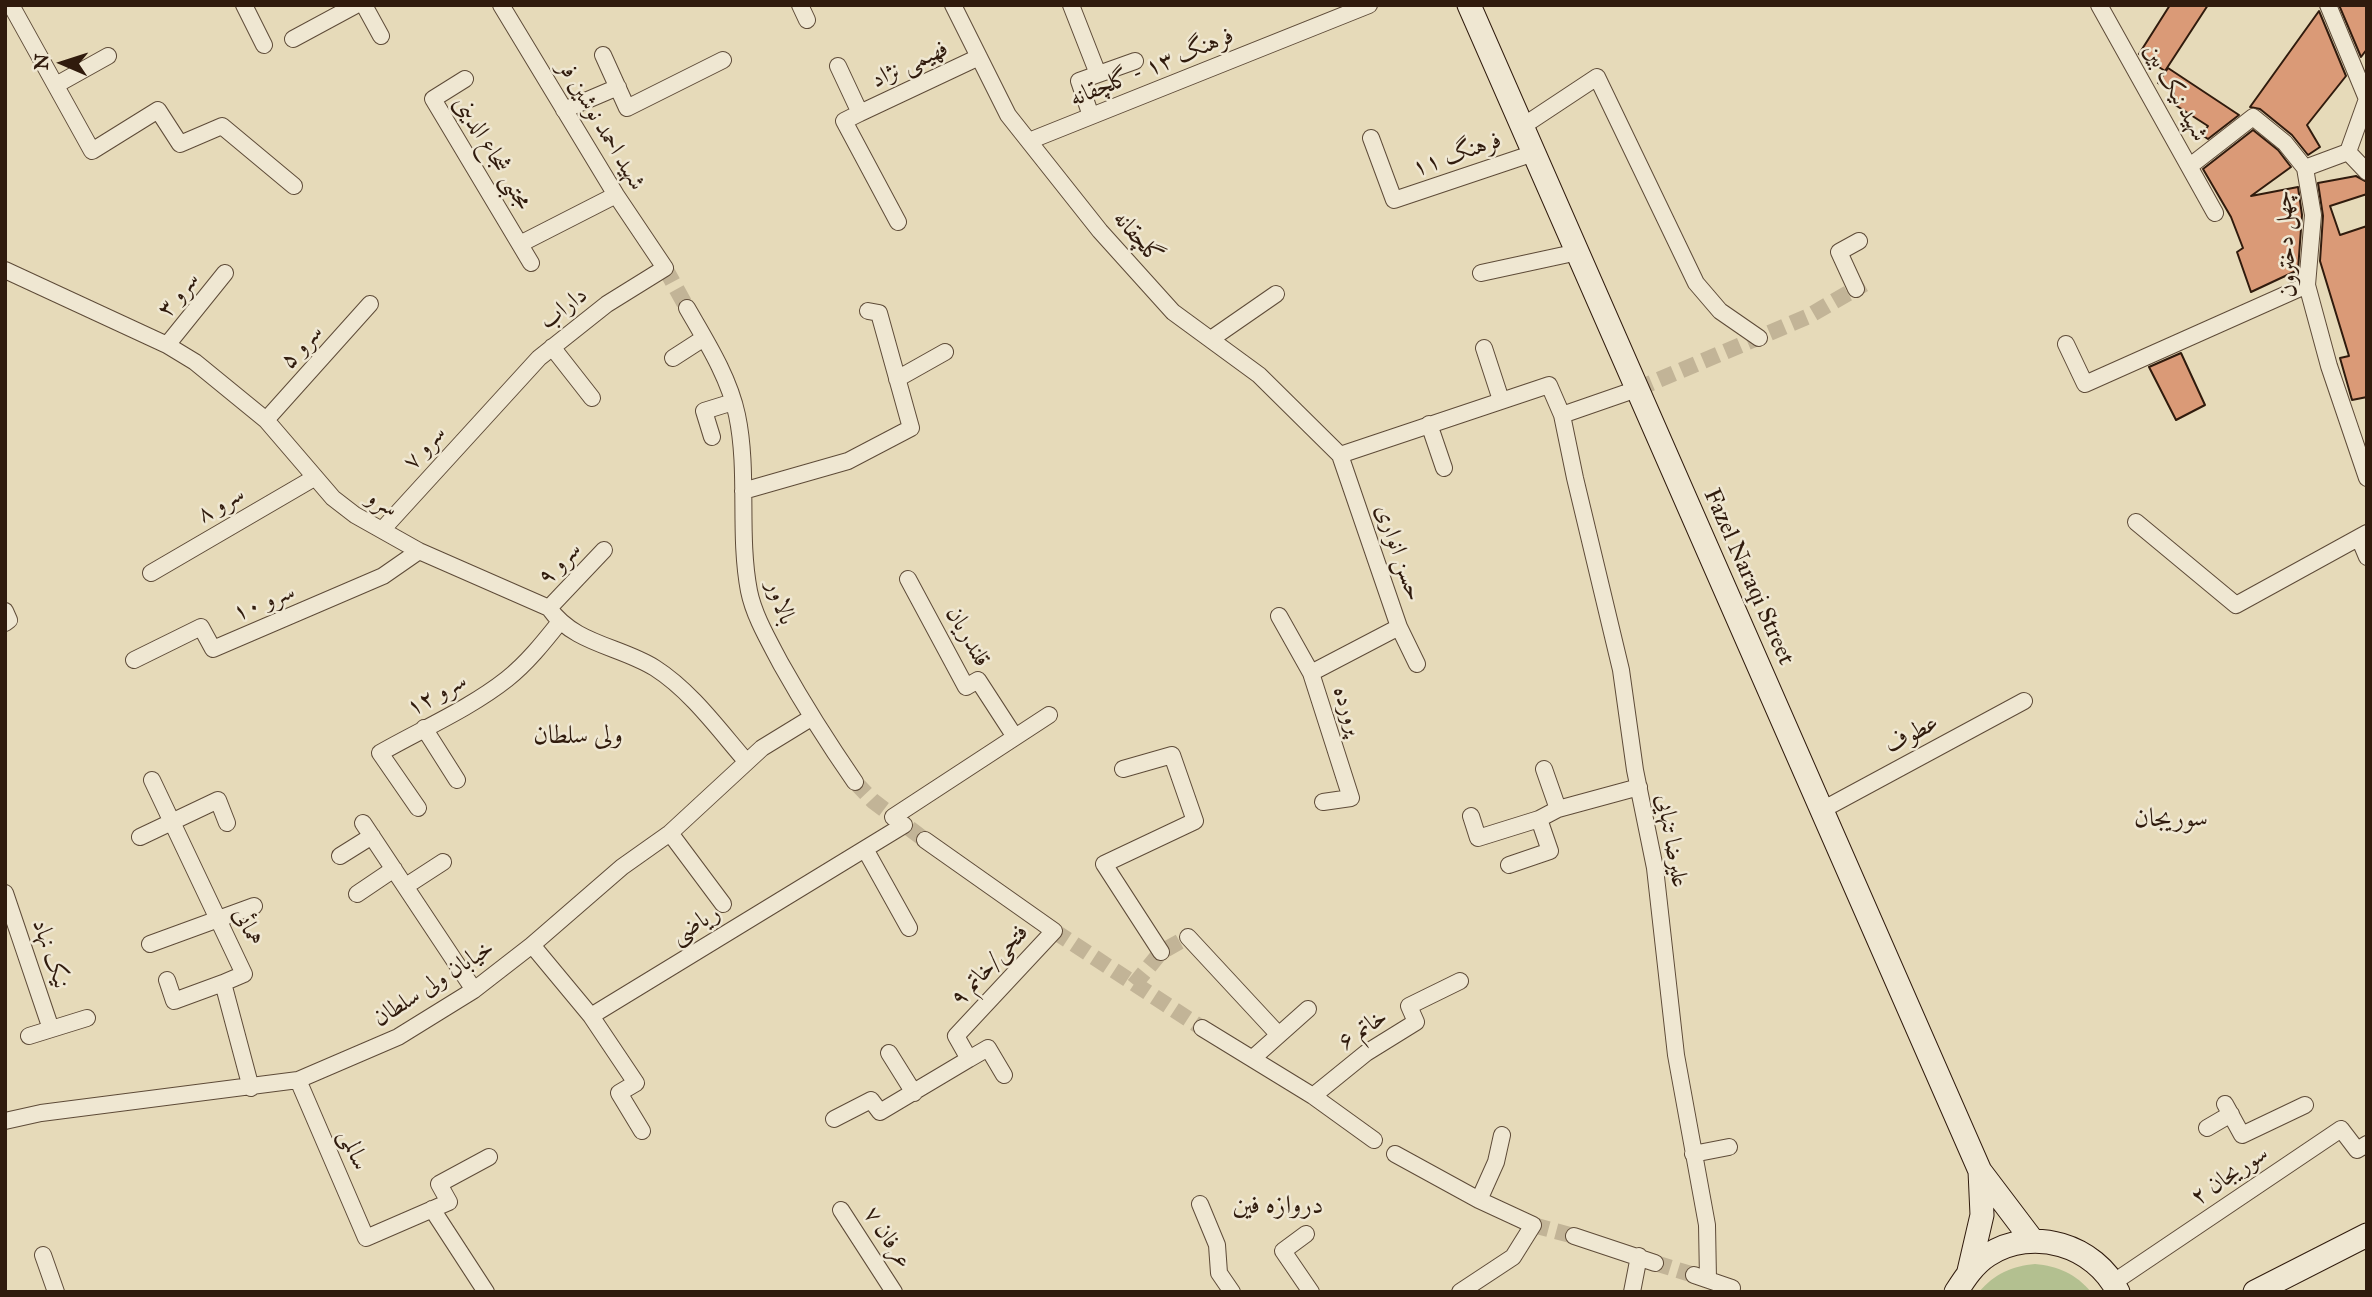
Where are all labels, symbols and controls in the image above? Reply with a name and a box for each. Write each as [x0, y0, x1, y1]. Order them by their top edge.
street label: فرهنگ ۱۳ - گلچقانه [1066, 22, 1238, 114]
north arrow [28, 28, 98, 98]
street label: فهیمی نژاد [867, 35, 953, 95]
street label: شهید نیک بین [2136, 39, 2214, 147]
text: N [30, 53, 53, 71]
street label: شهید احمد نوشین فر [551, 56, 651, 196]
street label: مجتبی شجاع الدینی [447, 91, 537, 215]
street label: فرهنگ ۱۱ [1409, 126, 1505, 184]
street label: چهل دخترون [2270, 190, 2304, 298]
street label: گلچقانه [1106, 205, 1168, 271]
street label: سرو ۳ [152, 266, 206, 324]
street label: داراب [534, 281, 594, 337]
street label: سرو ۵ [274, 319, 330, 375]
street label: سرو ۷ [397, 420, 453, 476]
street label: سرو ۸ [192, 480, 250, 530]
street label: سرو [361, 484, 403, 524]
street label: Fazel Naraqi Street [1696, 484, 1800, 670]
street label: حسن انواری [1368, 501, 1428, 605]
street label: سرو ۹ [532, 536, 588, 592]
street label: بالاور [759, 577, 801, 629]
street label: سرو ۱۰ [229, 578, 299, 628]
street label: قلندریان [938, 602, 996, 672]
street label: سرو ۱۲ [402, 667, 472, 723]
street label: پرورده [1326, 683, 1368, 739]
street label: عطوف [1880, 709, 1944, 761]
district label: ولی سلطان [533, 721, 623, 753]
street label: علیرضا تنهایی [1649, 792, 1693, 890]
district label: سوریجان [2134, 804, 2208, 836]
street label: ریاضی [666, 899, 726, 951]
street label: همائی [225, 903, 269, 951]
street label: نیک نهاد [25, 915, 75, 993]
street label: فتحی/خاتم ۹ [945, 919, 1035, 1013]
street label: خیابان ولی سلطان [368, 934, 500, 1034]
street label: خاتم ۶ [1333, 1003, 1393, 1057]
street label: سالمی [332, 1125, 374, 1175]
street label: سوریجان ۲ [2186, 1140, 2274, 1212]
district label: دروازه فین [1232, 1191, 1324, 1223]
street label: عرفان ۷ [856, 1202, 918, 1274]

